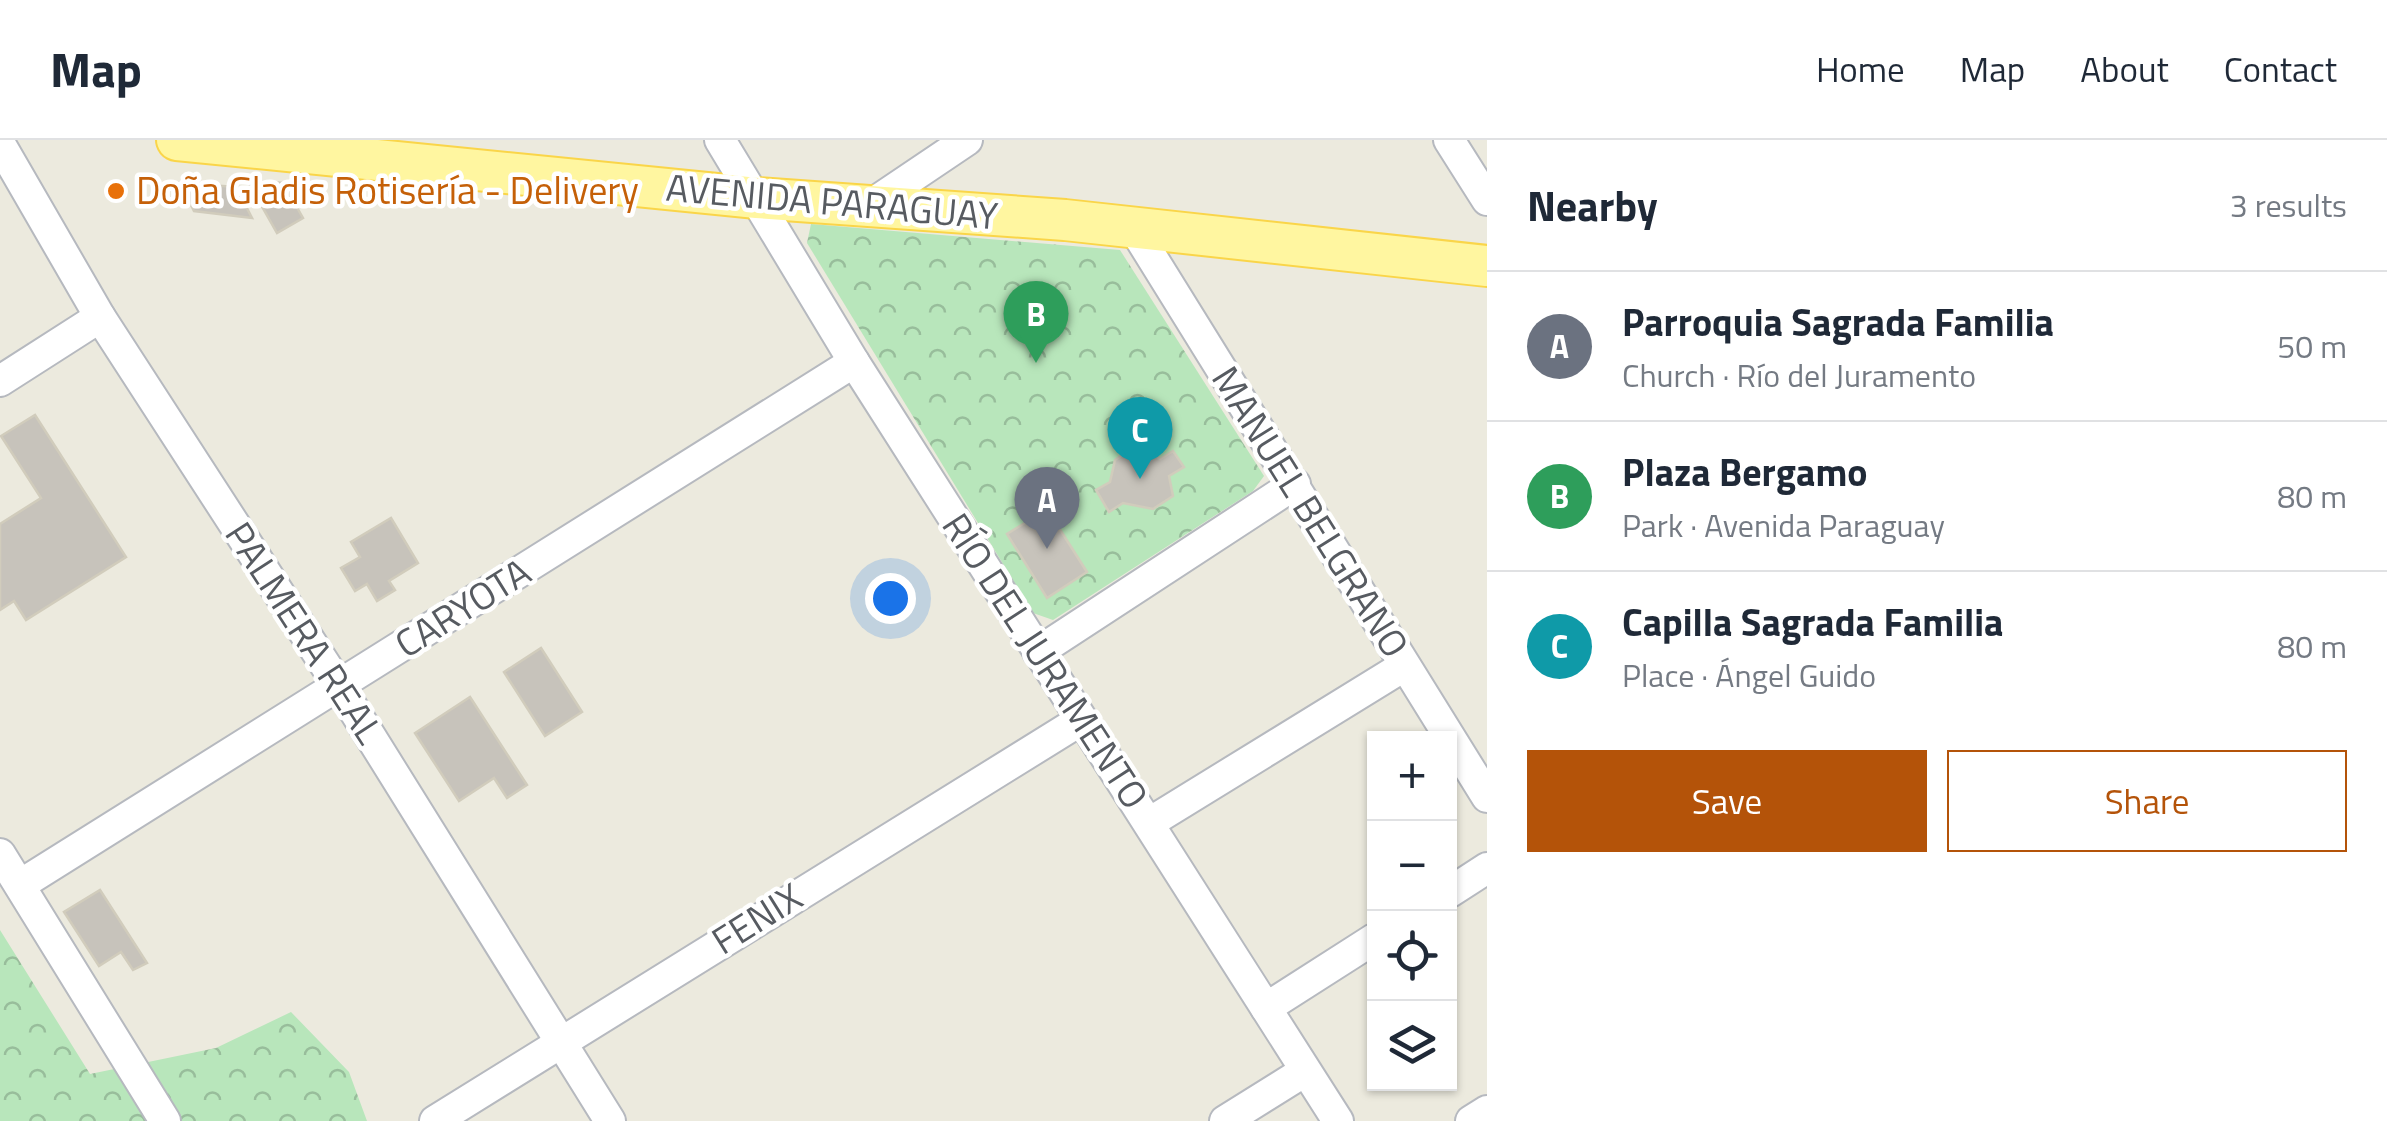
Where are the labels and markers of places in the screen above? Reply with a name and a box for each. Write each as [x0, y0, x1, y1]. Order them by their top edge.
place label: Doña Gladis Rotisería - Delivery [136, 161, 639, 219]
marker: Doña Gladis Rotisería - Delivery [105, 180, 127, 202]
pin: B [1004, 280, 1068, 363]
pin: C [1108, 396, 1172, 479]
pin: A [1014, 466, 1080, 549]

